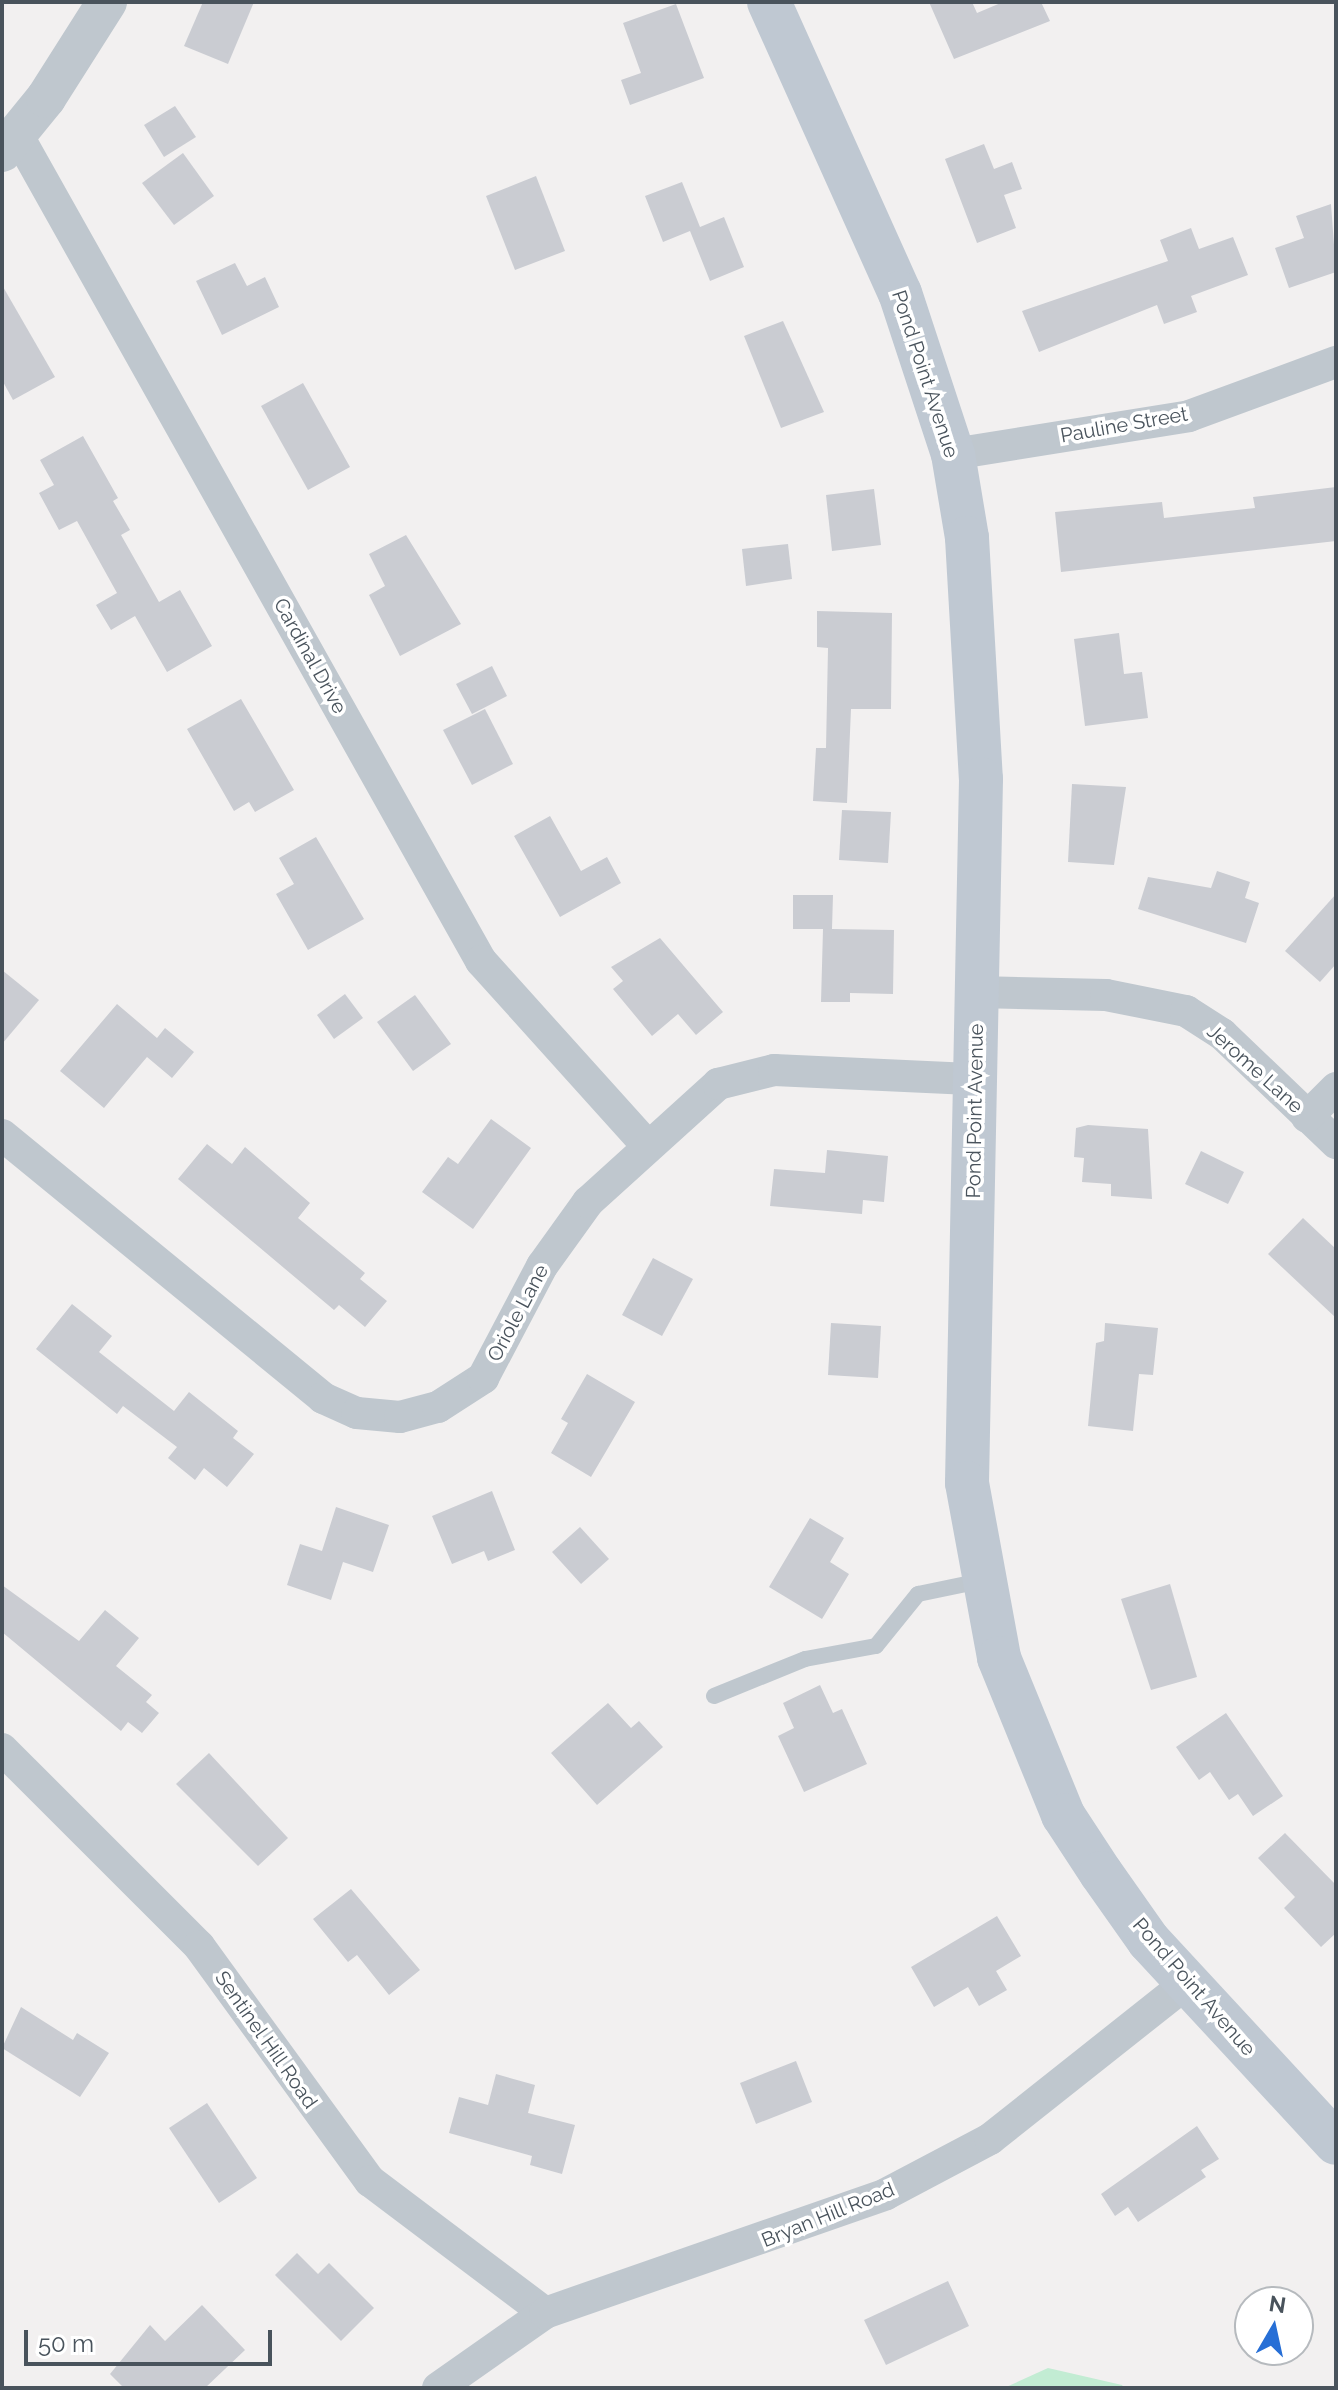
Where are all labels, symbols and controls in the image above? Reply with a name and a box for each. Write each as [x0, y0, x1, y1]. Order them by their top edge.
street label: Pond Point Avenue [886, 287, 964, 461]
street label: Pauline Street [1058, 402, 1190, 448]
street label: Cardinal Drive [268, 594, 352, 718]
street label: Jerome Lane [1202, 1020, 1308, 1118]
street label: Pond Point Avenue [961, 1023, 989, 1199]
street label: Oriole Lane [482, 1260, 554, 1366]
street label: Pond Point Avenue [1127, 1913, 1261, 2061]
street label: Sentinel Hill Road [209, 1966, 323, 2114]
street label: Bryan Hill Road [758, 2177, 898, 2253]
north arrow [1234, 2286, 1314, 2366]
text: N [1267, 2290, 1288, 2318]
scale bar [28, 2314, 276, 2364]
text: 50 m [38, 2329, 94, 2358]

